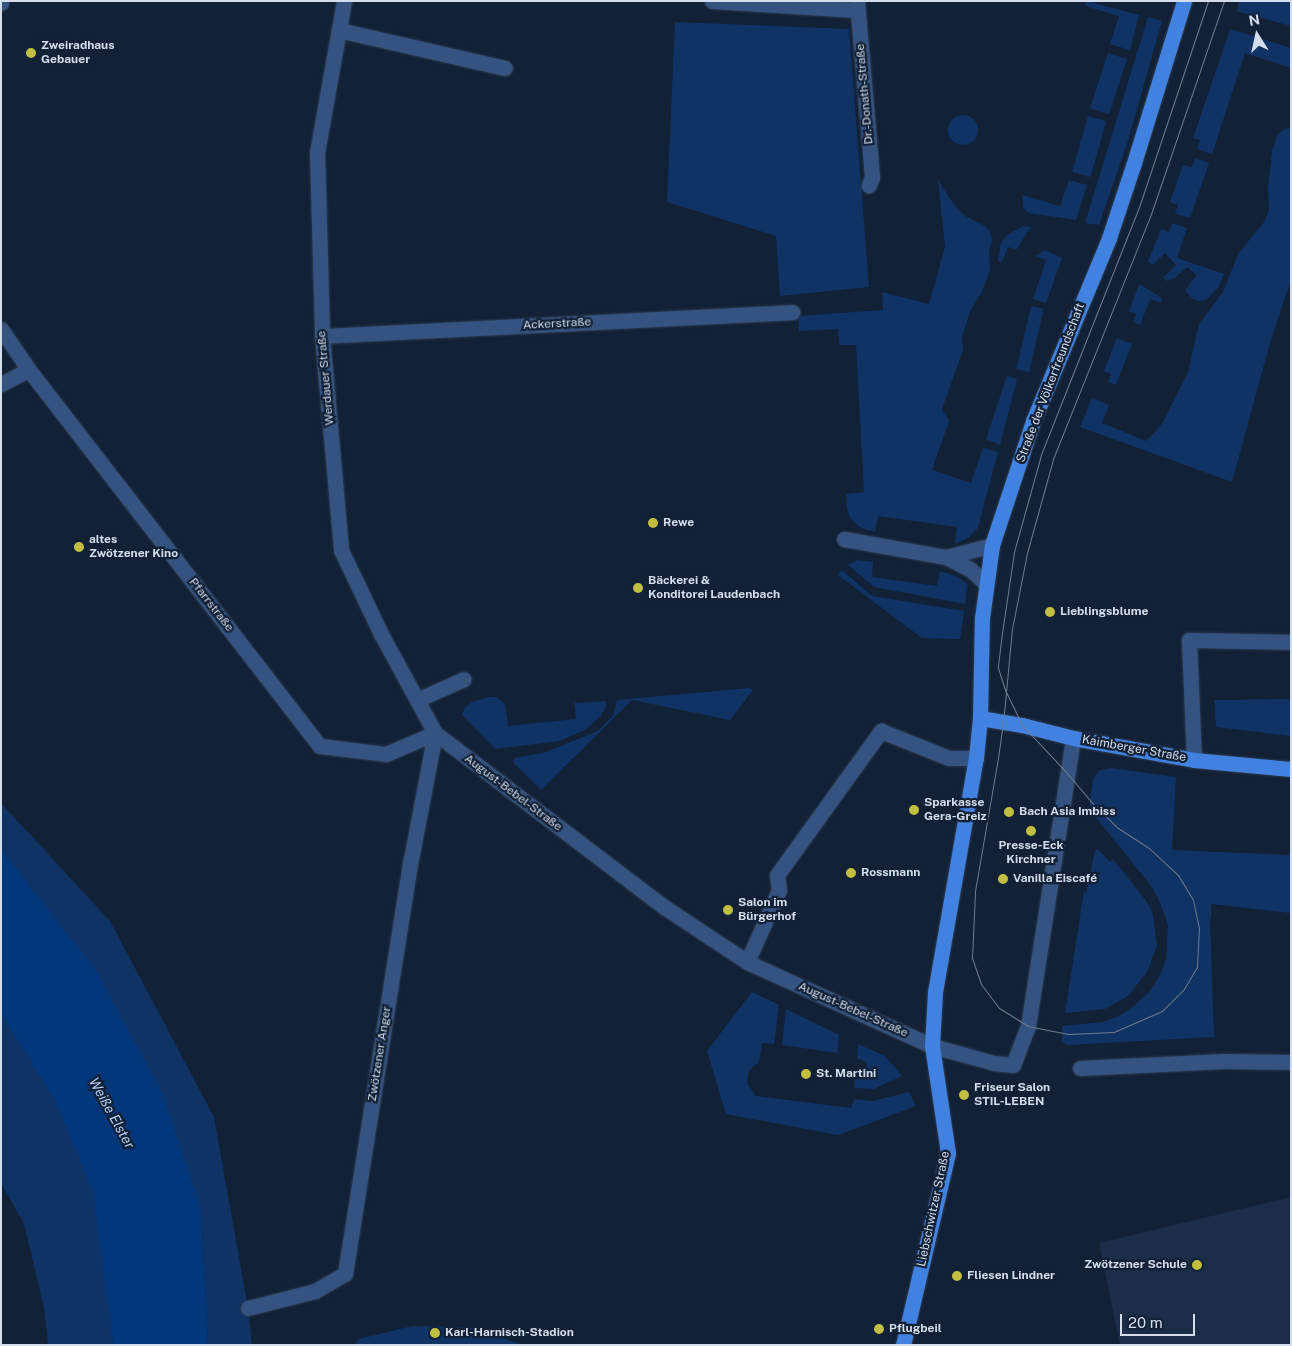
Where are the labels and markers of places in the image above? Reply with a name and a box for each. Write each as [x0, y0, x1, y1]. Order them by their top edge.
place label: Zweiradhaus Gebauer [41, 39, 115, 67]
marker: Zweiradhaus Gebauer [25, 47, 37, 59]
place label: Rewe [663, 516, 694, 530]
marker: Rewe [647, 517, 659, 529]
place label: altes Zwötzener Kino [89, 533, 178, 561]
marker: altes Zwötzener Kino [73, 541, 85, 553]
place label: Bäckerei & Konditorei Laudenbach [648, 574, 780, 602]
marker: Bäckerei & Konditorei Laudenbach [632, 582, 644, 594]
place label: Lieblingsblume [1060, 605, 1148, 619]
marker: Lieblingsblume [1044, 606, 1056, 618]
place label: Sparkasse Gera-Greiz [924, 796, 986, 824]
marker: Sparkasse Gera-Greiz [908, 804, 920, 816]
place label: Bach Asia Imbiss [1019, 805, 1115, 819]
marker: Bach Asia Imbiss [1003, 806, 1015, 818]
marker: Presse-Eck Kirchner [1025, 825, 1037, 837]
place label: Presse-Eck Kirchner [998, 839, 1064, 867]
place label: Rossmann [861, 866, 920, 880]
marker: Rossmann [845, 867, 857, 879]
place label: Vanilla Eiscafé [1013, 872, 1097, 886]
marker: Vanilla Eiscafé [997, 873, 1009, 885]
place label: Salon im Bürgerhof [738, 896, 796, 924]
marker: Salon im Bürgerhof [722, 904, 734, 916]
place label: St. Martini [816, 1067, 876, 1081]
marker: St. Martini [800, 1068, 812, 1080]
place label: Friseur Salon STIL-LEBEN [974, 1081, 1050, 1109]
marker: Friseur Salon STIL-LEBEN [958, 1089, 970, 1101]
place label: Zwötzener Schule [1084, 1258, 1187, 1272]
marker: Zwötzener Schule [1191, 1259, 1203, 1271]
place label: Fliesen Lindner [967, 1269, 1055, 1283]
marker: Fliesen Lindner [951, 1270, 963, 1282]
place label: Pflugbeil [889, 1322, 942, 1336]
marker: Pflugbeil [873, 1323, 885, 1335]
place label: Karl-Harnisch-Stadion [445, 1326, 574, 1340]
marker: Karl-Harnisch-Stadion [429, 1327, 441, 1339]

